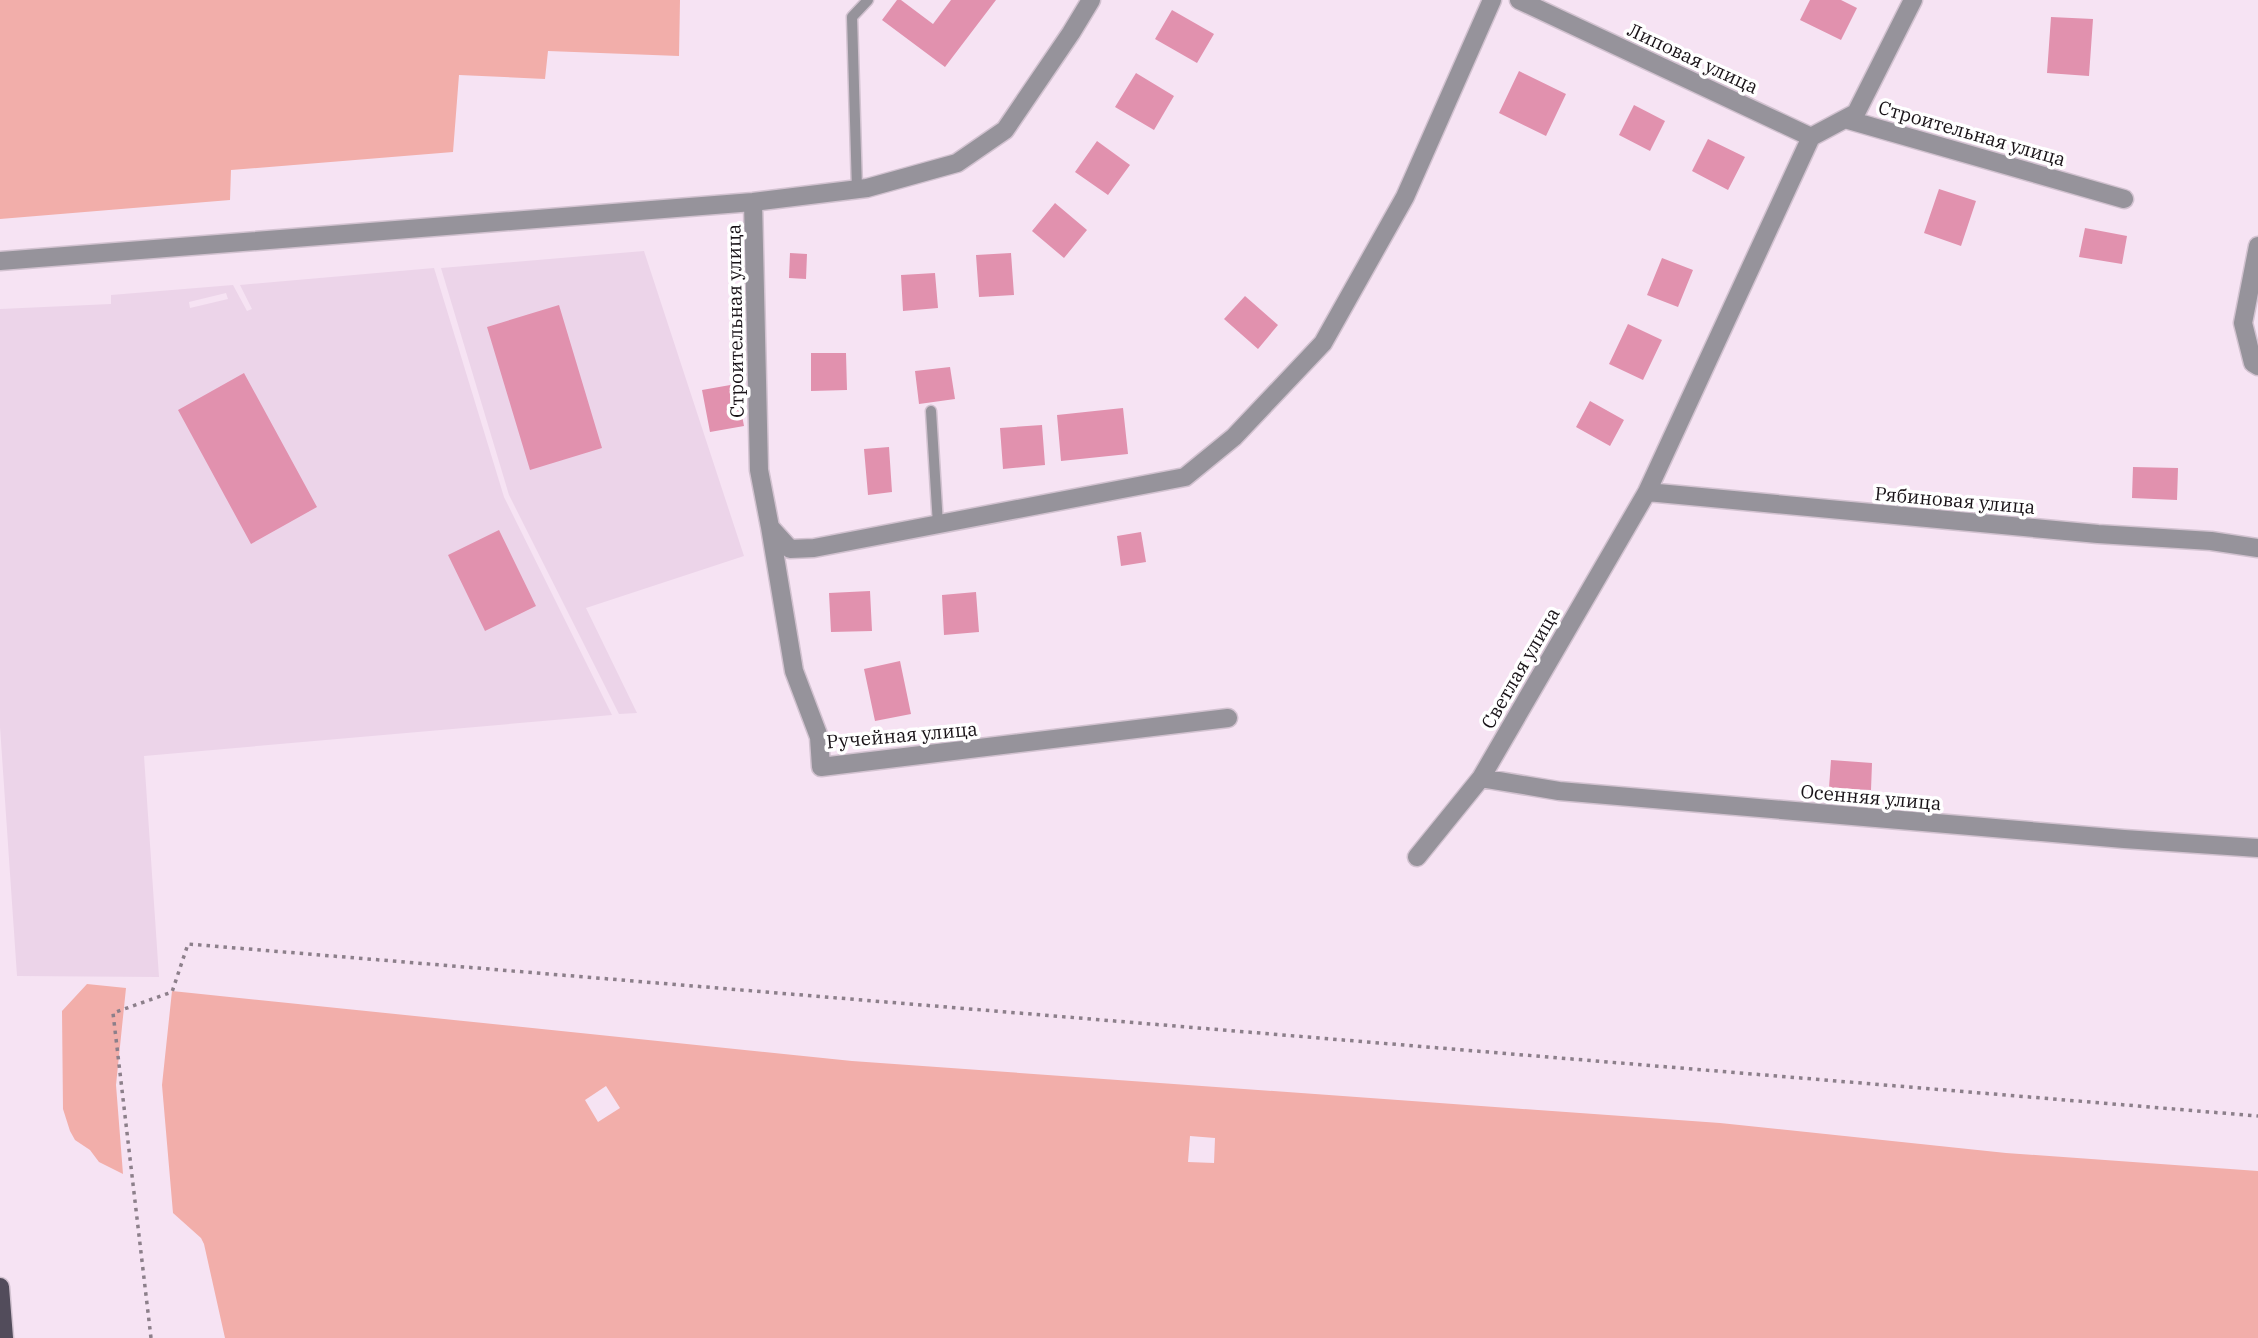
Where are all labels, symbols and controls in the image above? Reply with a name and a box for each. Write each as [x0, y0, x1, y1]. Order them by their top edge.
street label: Липовая улица [1624, 17, 1762, 99]
street label: Строительная улица [1876, 95, 2068, 171]
street label: Строительная улица [721, 224, 749, 418]
street label: Рябиновая улица [1874, 481, 2036, 519]
street label: Светлая улица [1476, 603, 1564, 733]
street label: Ручейная улица [825, 716, 979, 754]
street label: Осенняя улица [1800, 779, 1942, 815]

